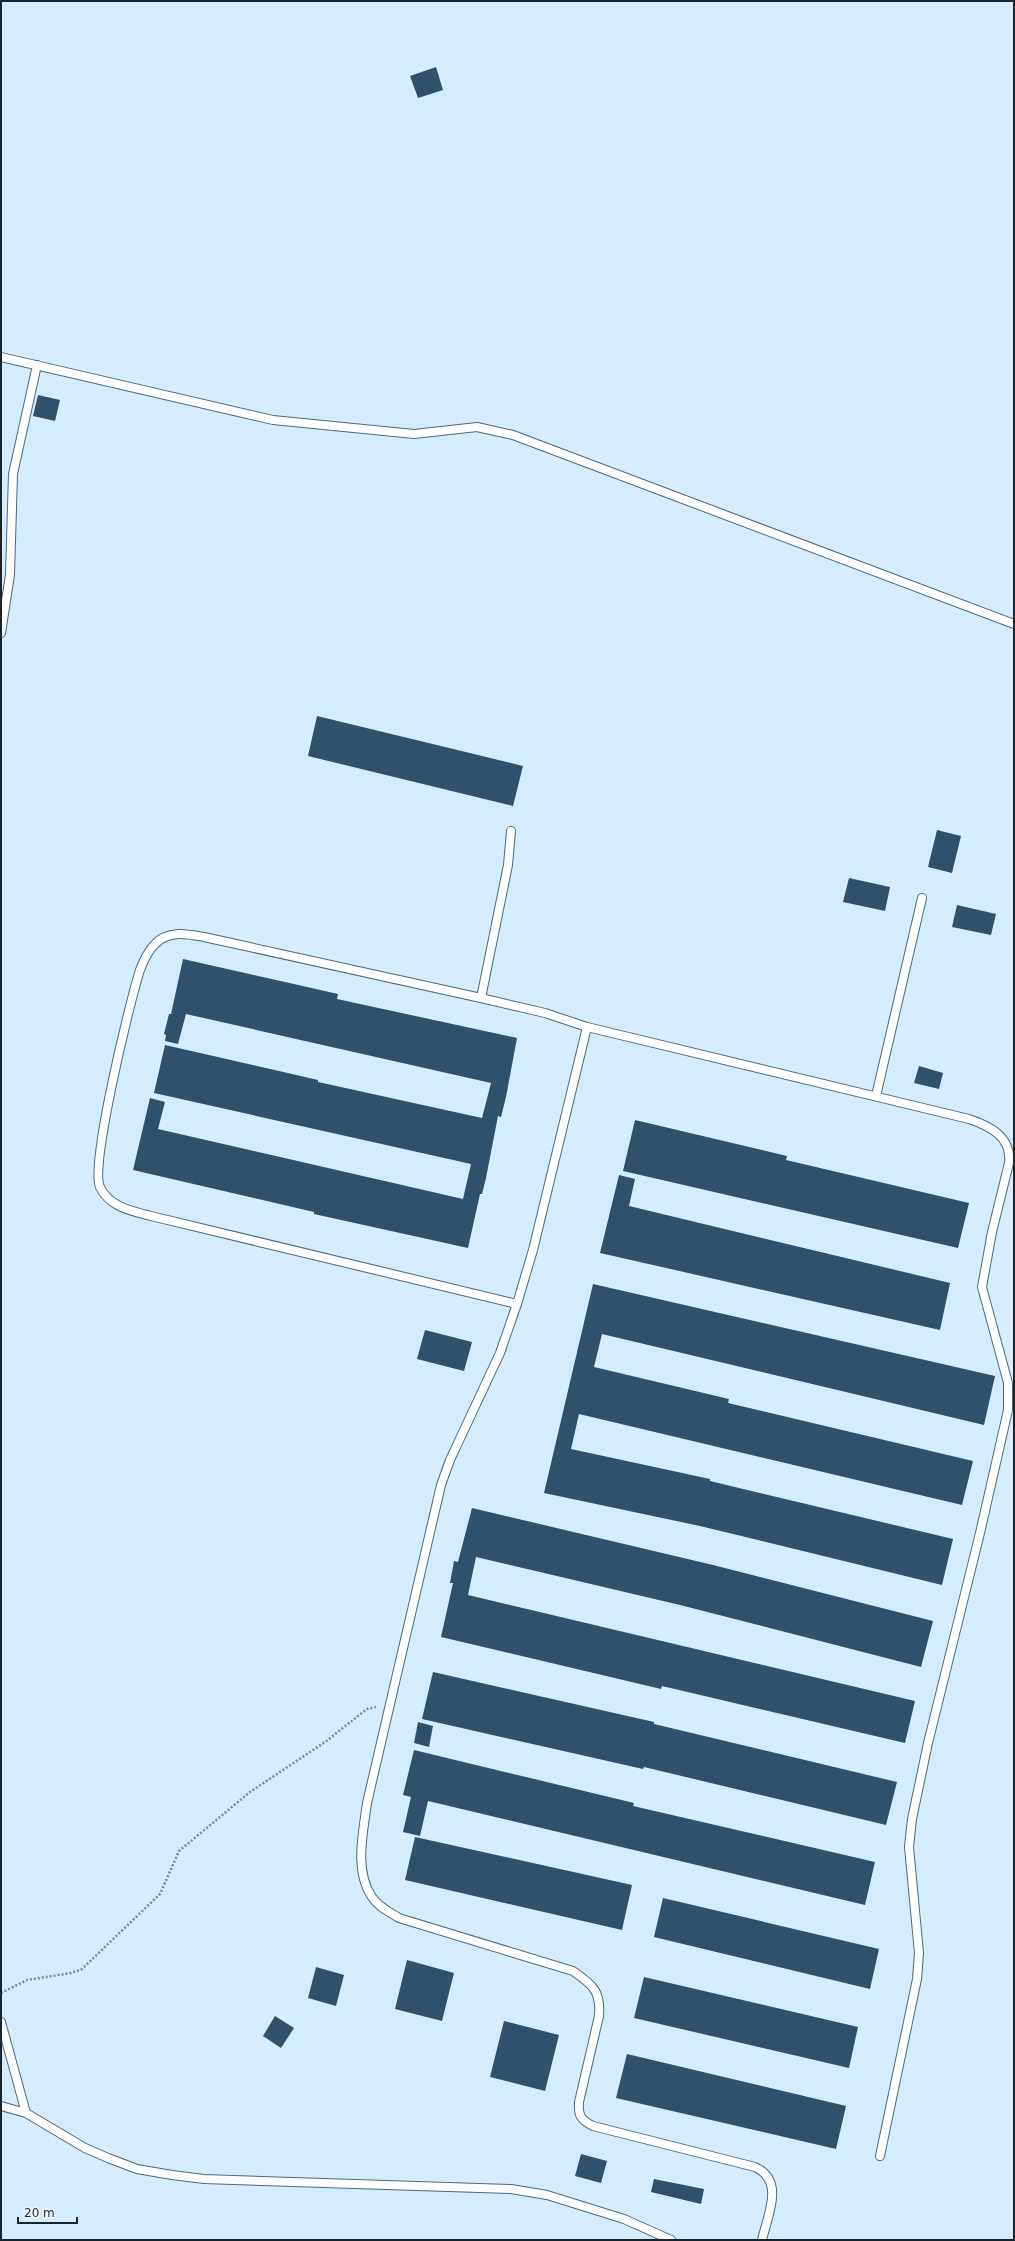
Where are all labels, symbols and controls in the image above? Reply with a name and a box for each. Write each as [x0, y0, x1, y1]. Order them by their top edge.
scale bar [18, 2199, 77, 2225]
text: 20 m [24, 2206, 55, 2220]

